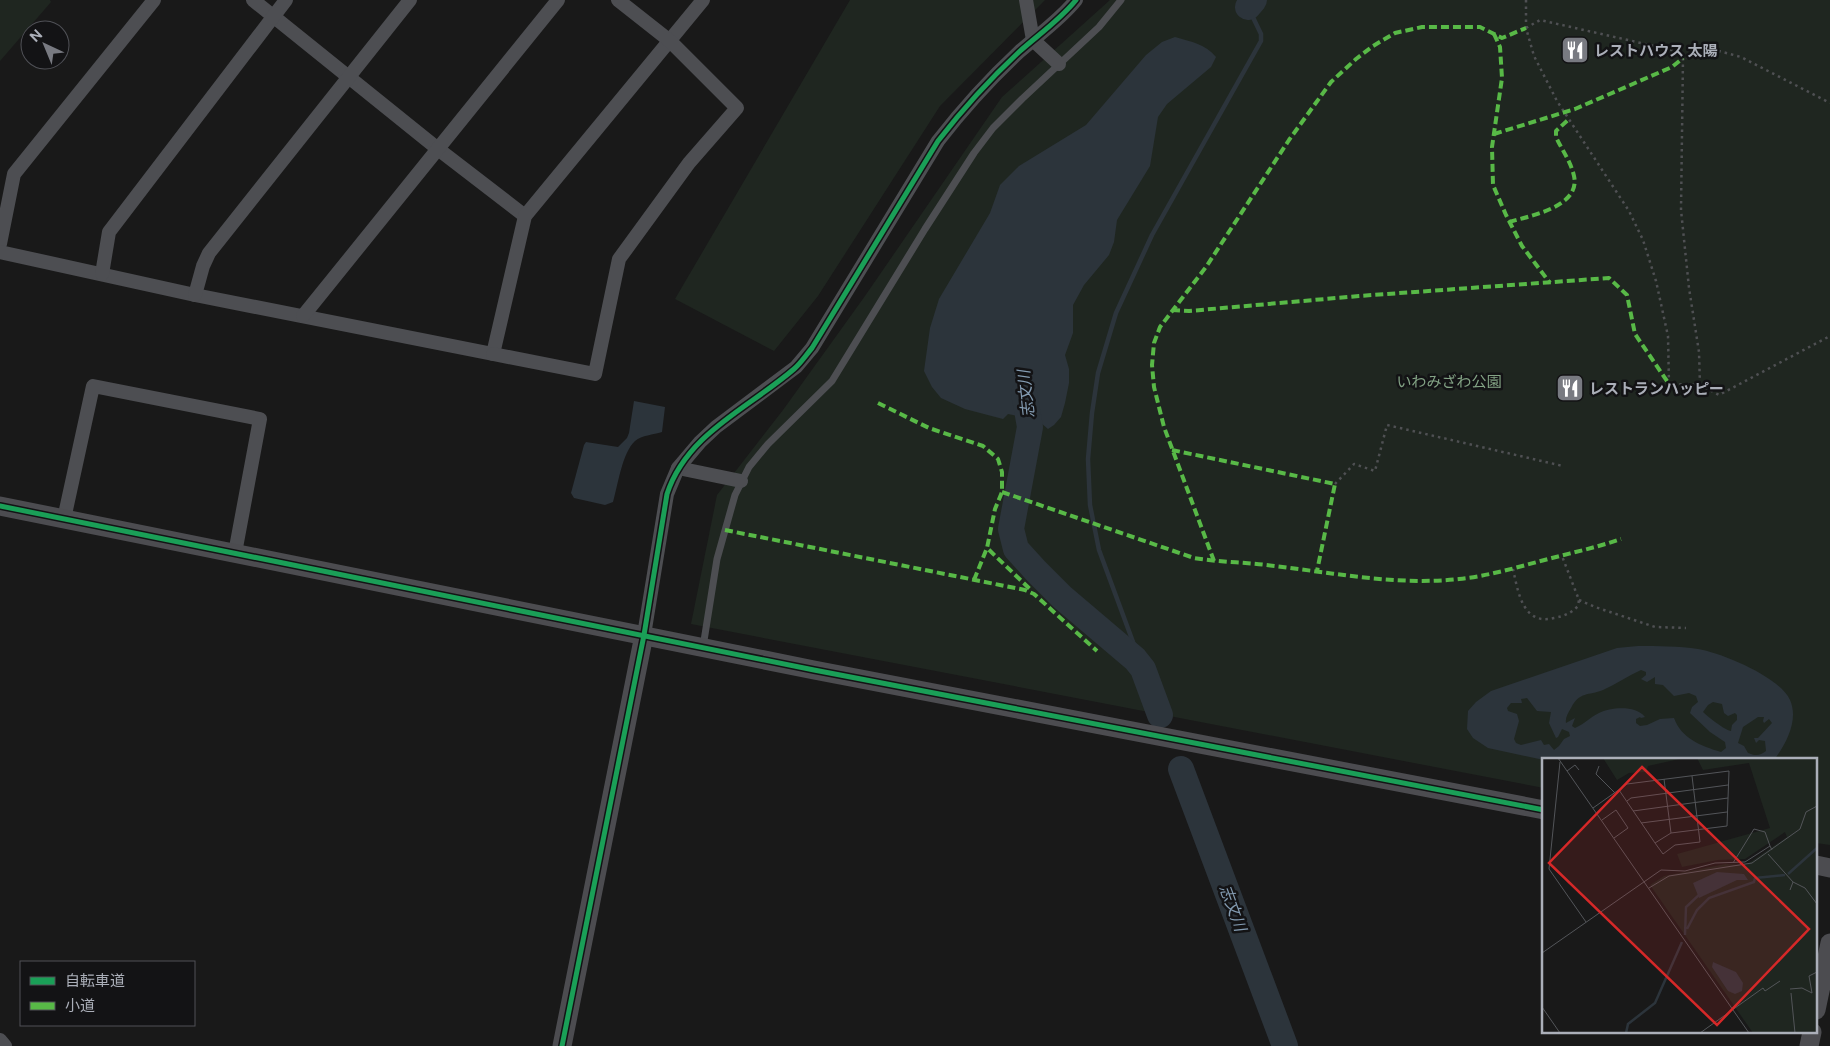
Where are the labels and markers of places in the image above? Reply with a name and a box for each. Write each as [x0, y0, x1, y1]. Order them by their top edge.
restaurant icon: レストハウス 太陽 [1560, 35, 1590, 65]
place label: レストハウス 太陽 [1594, 42, 1717, 59]
restaurant icon: レストランハッピー [1555, 373, 1585, 403]
place label: レストランハッピー [1589, 380, 1724, 397]

